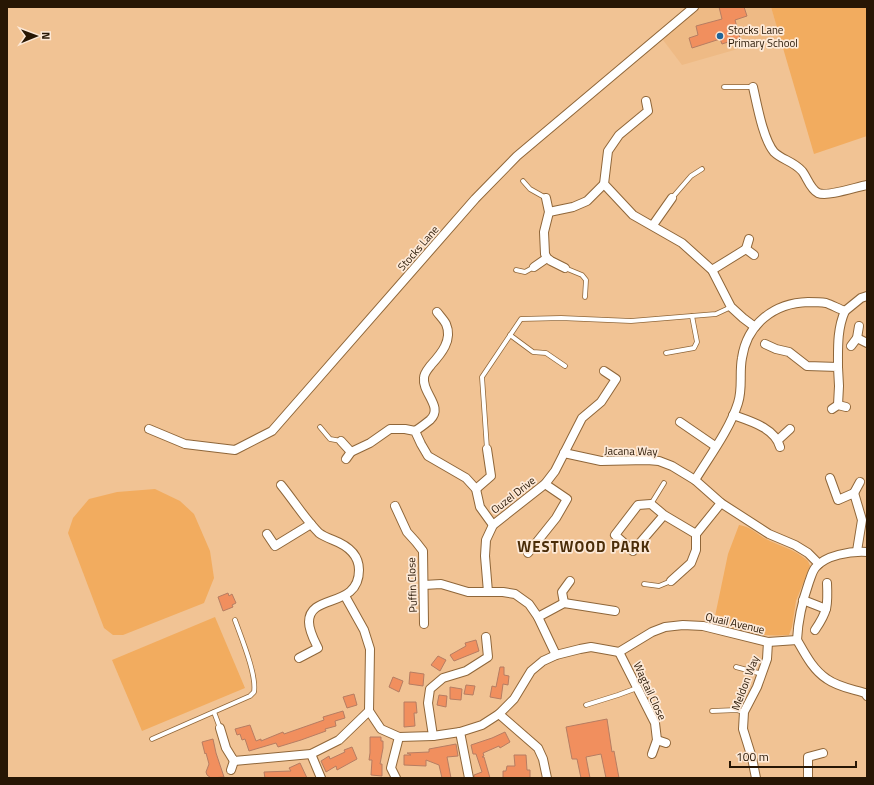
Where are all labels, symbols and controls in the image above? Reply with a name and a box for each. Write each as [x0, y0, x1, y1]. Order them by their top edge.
north arrow [16, 16, 56, 56]
place label: Stocks Lane Primary School [728, 22, 798, 51]
marker: Stocks Lane Primary School [715, 31, 725, 41]
text: N [38, 32, 54, 40]
street label: Stocks Lane [394, 222, 442, 274]
street label: Jacana Way [604, 443, 658, 459]
street label: Ouzel Drive [487, 472, 539, 518]
district label: WESTWOOD PARK [517, 535, 651, 558]
street label: Puffin Close [403, 557, 421, 613]
street label: Quail Avenue [704, 608, 767, 638]
street label: Meldon Way [727, 653, 763, 713]
street label: Wagtail Close [630, 659, 671, 723]
scale bar [730, 743, 856, 769]
text: 100 m [736, 747, 769, 766]

